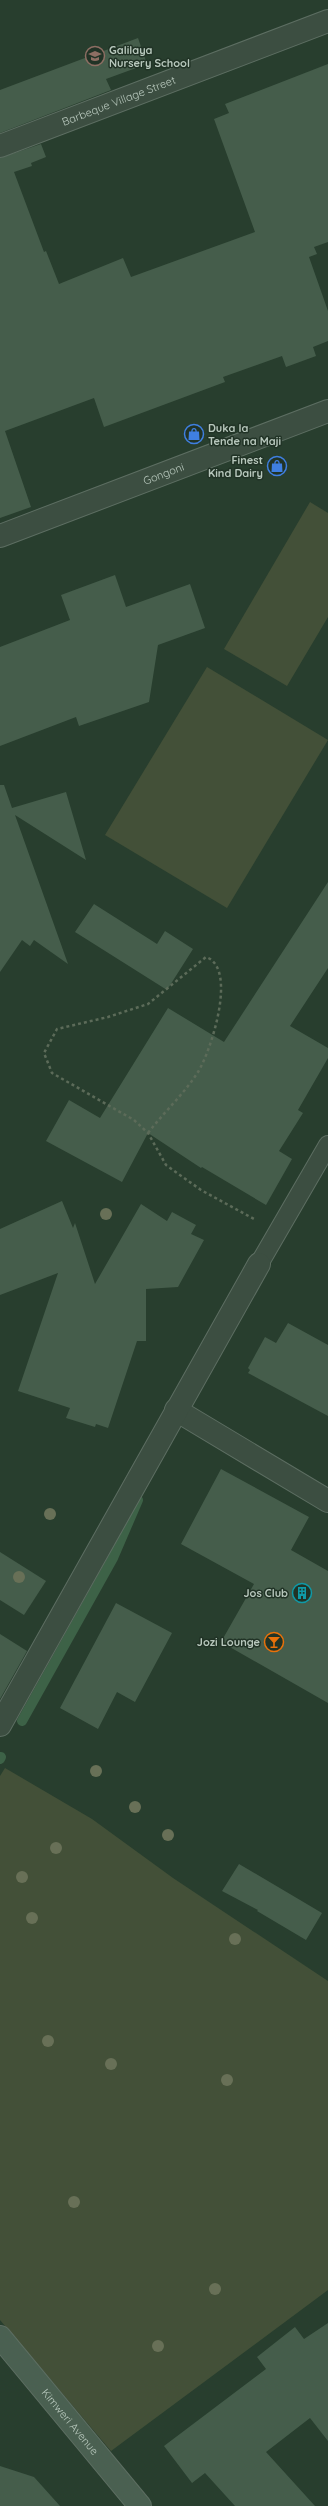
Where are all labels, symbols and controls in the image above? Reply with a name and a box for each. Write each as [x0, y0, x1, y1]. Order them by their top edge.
place label: Galilaya Nursery School [109, 43, 190, 70]
school or university icon: Galilaya Nursery School [84, 45, 106, 67]
street label: Barbeque Village Street [60, 73, 178, 129]
place label: Duka la Tende na Maji [208, 421, 281, 448]
shop icon: Duka la Tende na Maji [183, 423, 205, 445]
place label: Finest Kind Dairy [208, 453, 263, 480]
shop icon: Finest Kind Dairy [266, 455, 288, 477]
street label: Gongoni [141, 460, 186, 488]
building icon: Jos Club [291, 1582, 313, 1604]
place label: Jos Club [244, 1586, 288, 1600]
bar icon: Jozi Lounge [263, 1631, 285, 1653]
place label: Jozi Lounge [197, 1635, 260, 1649]
street label: Kimweri Avenue [39, 2386, 102, 2458]

